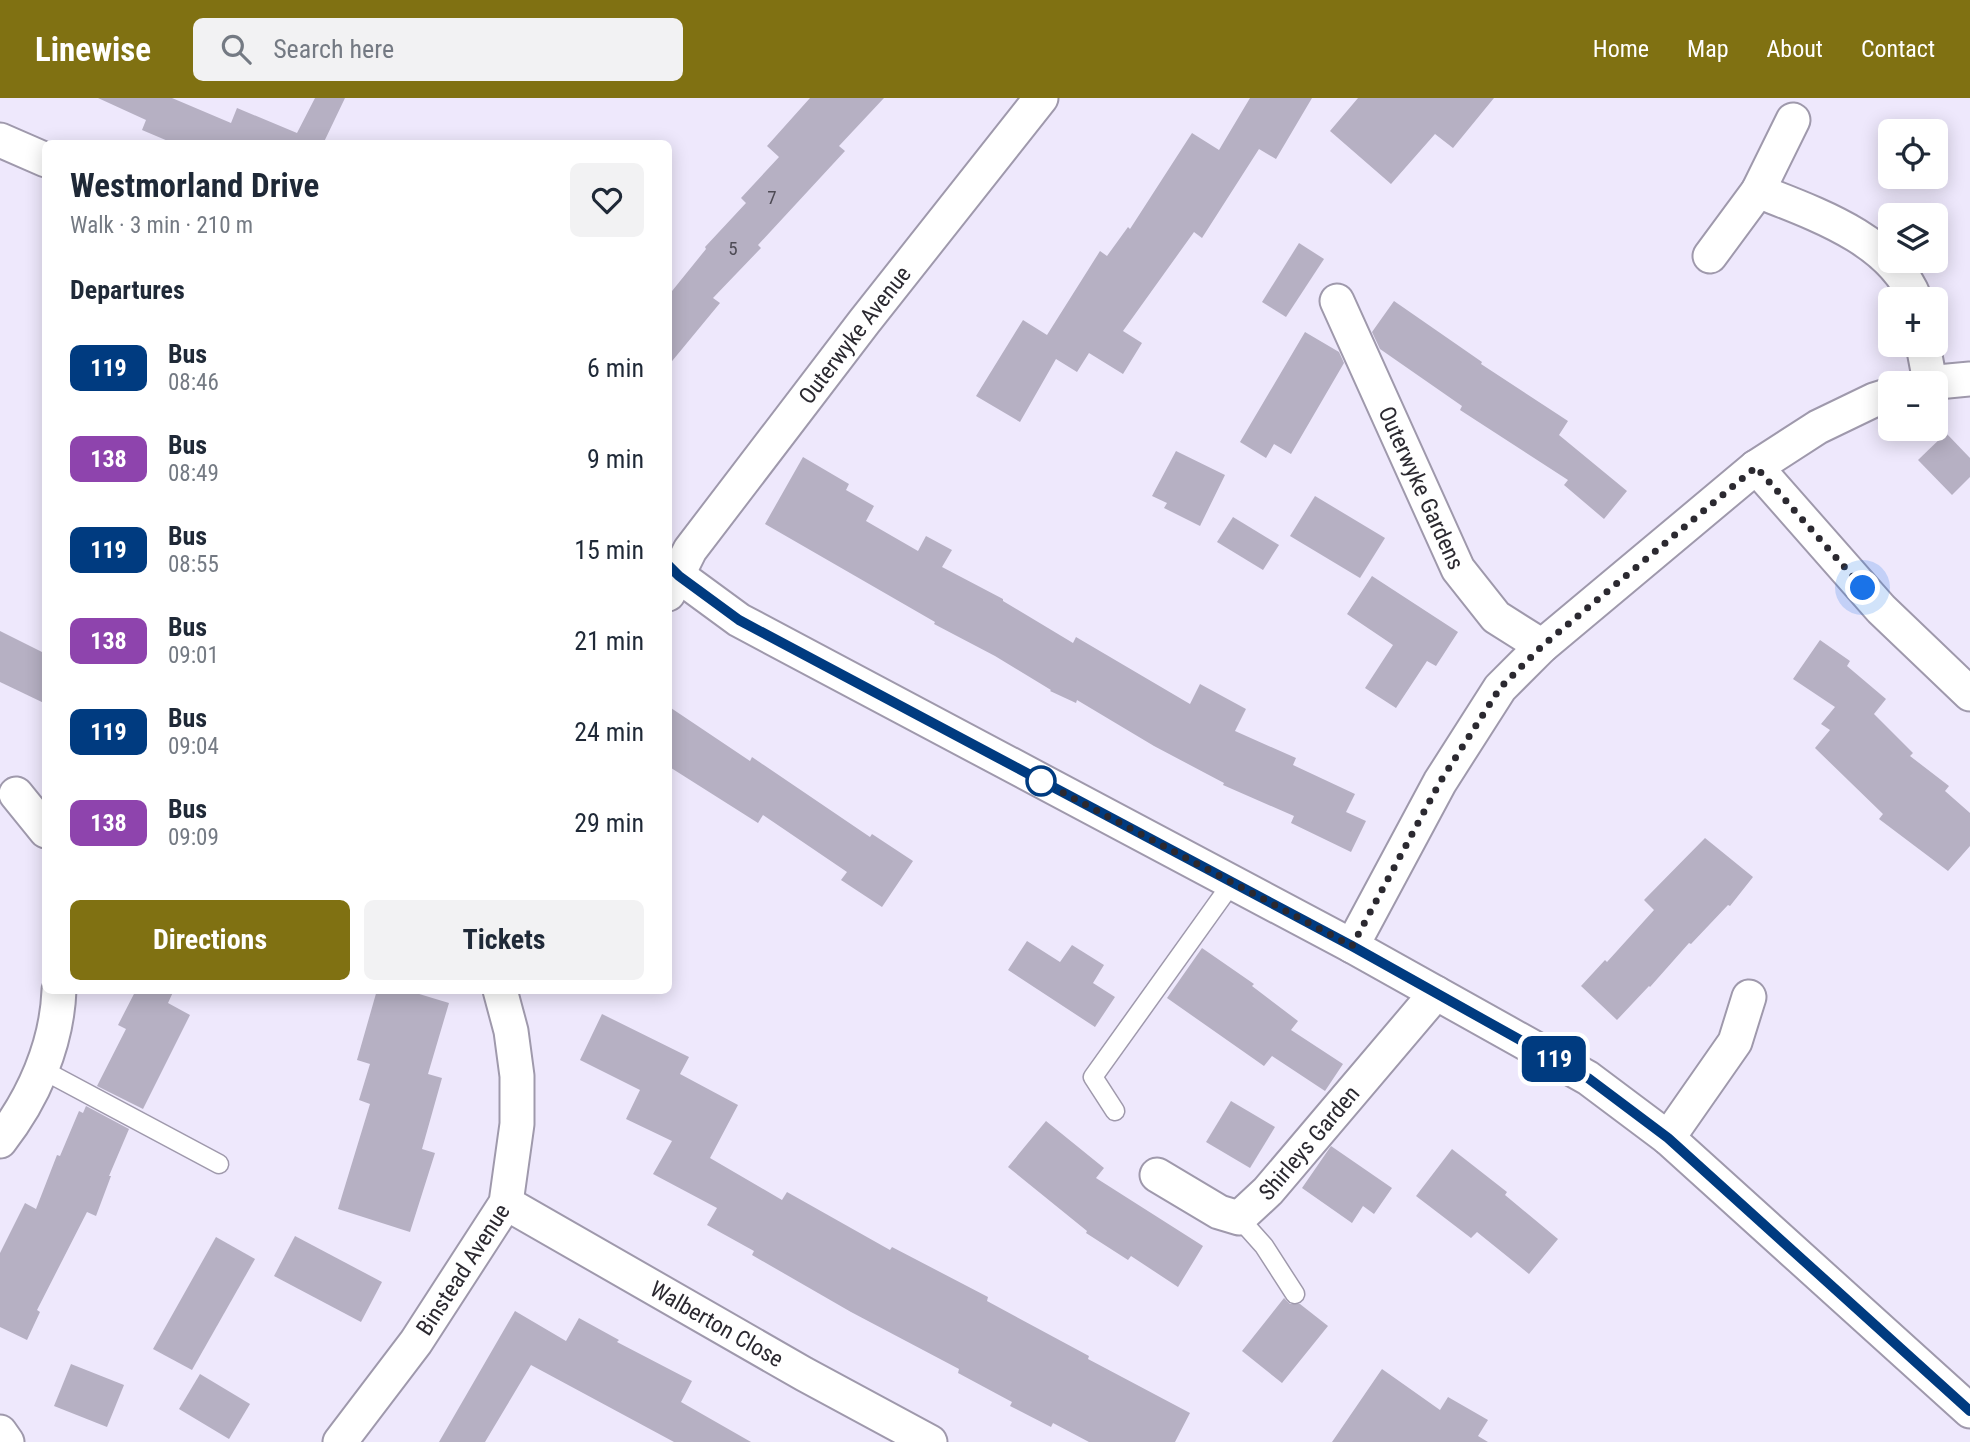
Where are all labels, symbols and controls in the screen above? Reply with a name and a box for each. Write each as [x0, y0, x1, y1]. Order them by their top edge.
search box [193, 18, 683, 81]
text: Linewise [35, 30, 151, 69]
icon: search [217, 30, 255, 68]
text: Search here [273, 34, 394, 64]
text: Home [1593, 35, 1649, 63]
text: Map [1687, 35, 1729, 63]
text: About [1767, 35, 1823, 63]
text: Contact [1861, 35, 1935, 63]
map controls [1878, 119, 1948, 441]
button: locate [1878, 119, 1948, 189]
button: heart [570, 163, 644, 237]
text: Westmorland Drive [70, 166, 319, 205]
house number: 7 [767, 186, 777, 209]
button: layers [1878, 203, 1948, 273]
text: Walk · 3 min · 210 m [70, 212, 253, 239]
house number: 5 [728, 237, 738, 260]
street label: Outerwyke Avenue [793, 261, 917, 409]
text: Departures [70, 275, 185, 305]
button: + [1878, 287, 1948, 357]
text: Bus [168, 339, 207, 369]
text: 6 min [587, 353, 644, 383]
text: 119 [90, 354, 127, 382]
text: 08:46 [168, 369, 219, 396]
button: − [1878, 371, 1948, 441]
street label: Outerwyke Gardens [1372, 402, 1469, 574]
text: Bus [168, 430, 207, 460]
text: 9 min [587, 444, 644, 474]
text: 138 [90, 445, 127, 473]
text: 08:49 [168, 460, 219, 487]
text: Bus [168, 521, 207, 551]
text: 15 min [574, 535, 644, 565]
text: 119 [90, 536, 127, 564]
text: 08:55 [168, 551, 219, 578]
your location [1845, 570, 1880, 605]
text: Bus [168, 612, 207, 642]
text: 21 min [574, 626, 644, 656]
text: 138 [90, 627, 127, 655]
text: 09:01 [168, 642, 219, 669]
text: Bus [168, 703, 207, 733]
text: 24 min [574, 717, 644, 747]
text: 119 [90, 718, 127, 746]
text: 09:04 [168, 733, 219, 760]
unlabelled marker [1026, 766, 1056, 796]
text: Bus [168, 794, 207, 824]
text: 29 min [574, 808, 644, 838]
text: 138 [90, 809, 127, 837]
text: 09:09 [168, 824, 219, 851]
button: Directions [70, 900, 350, 980]
button: Tickets [364, 900, 644, 980]
line badge: 119 [1514, 1036, 1594, 1082]
text: 119 [1536, 1045, 1572, 1073]
street label: Shirleys Garden [1254, 1080, 1365, 1206]
street label: Binstead Avenue [411, 1199, 516, 1340]
street label: Walberton Close [645, 1276, 788, 1373]

